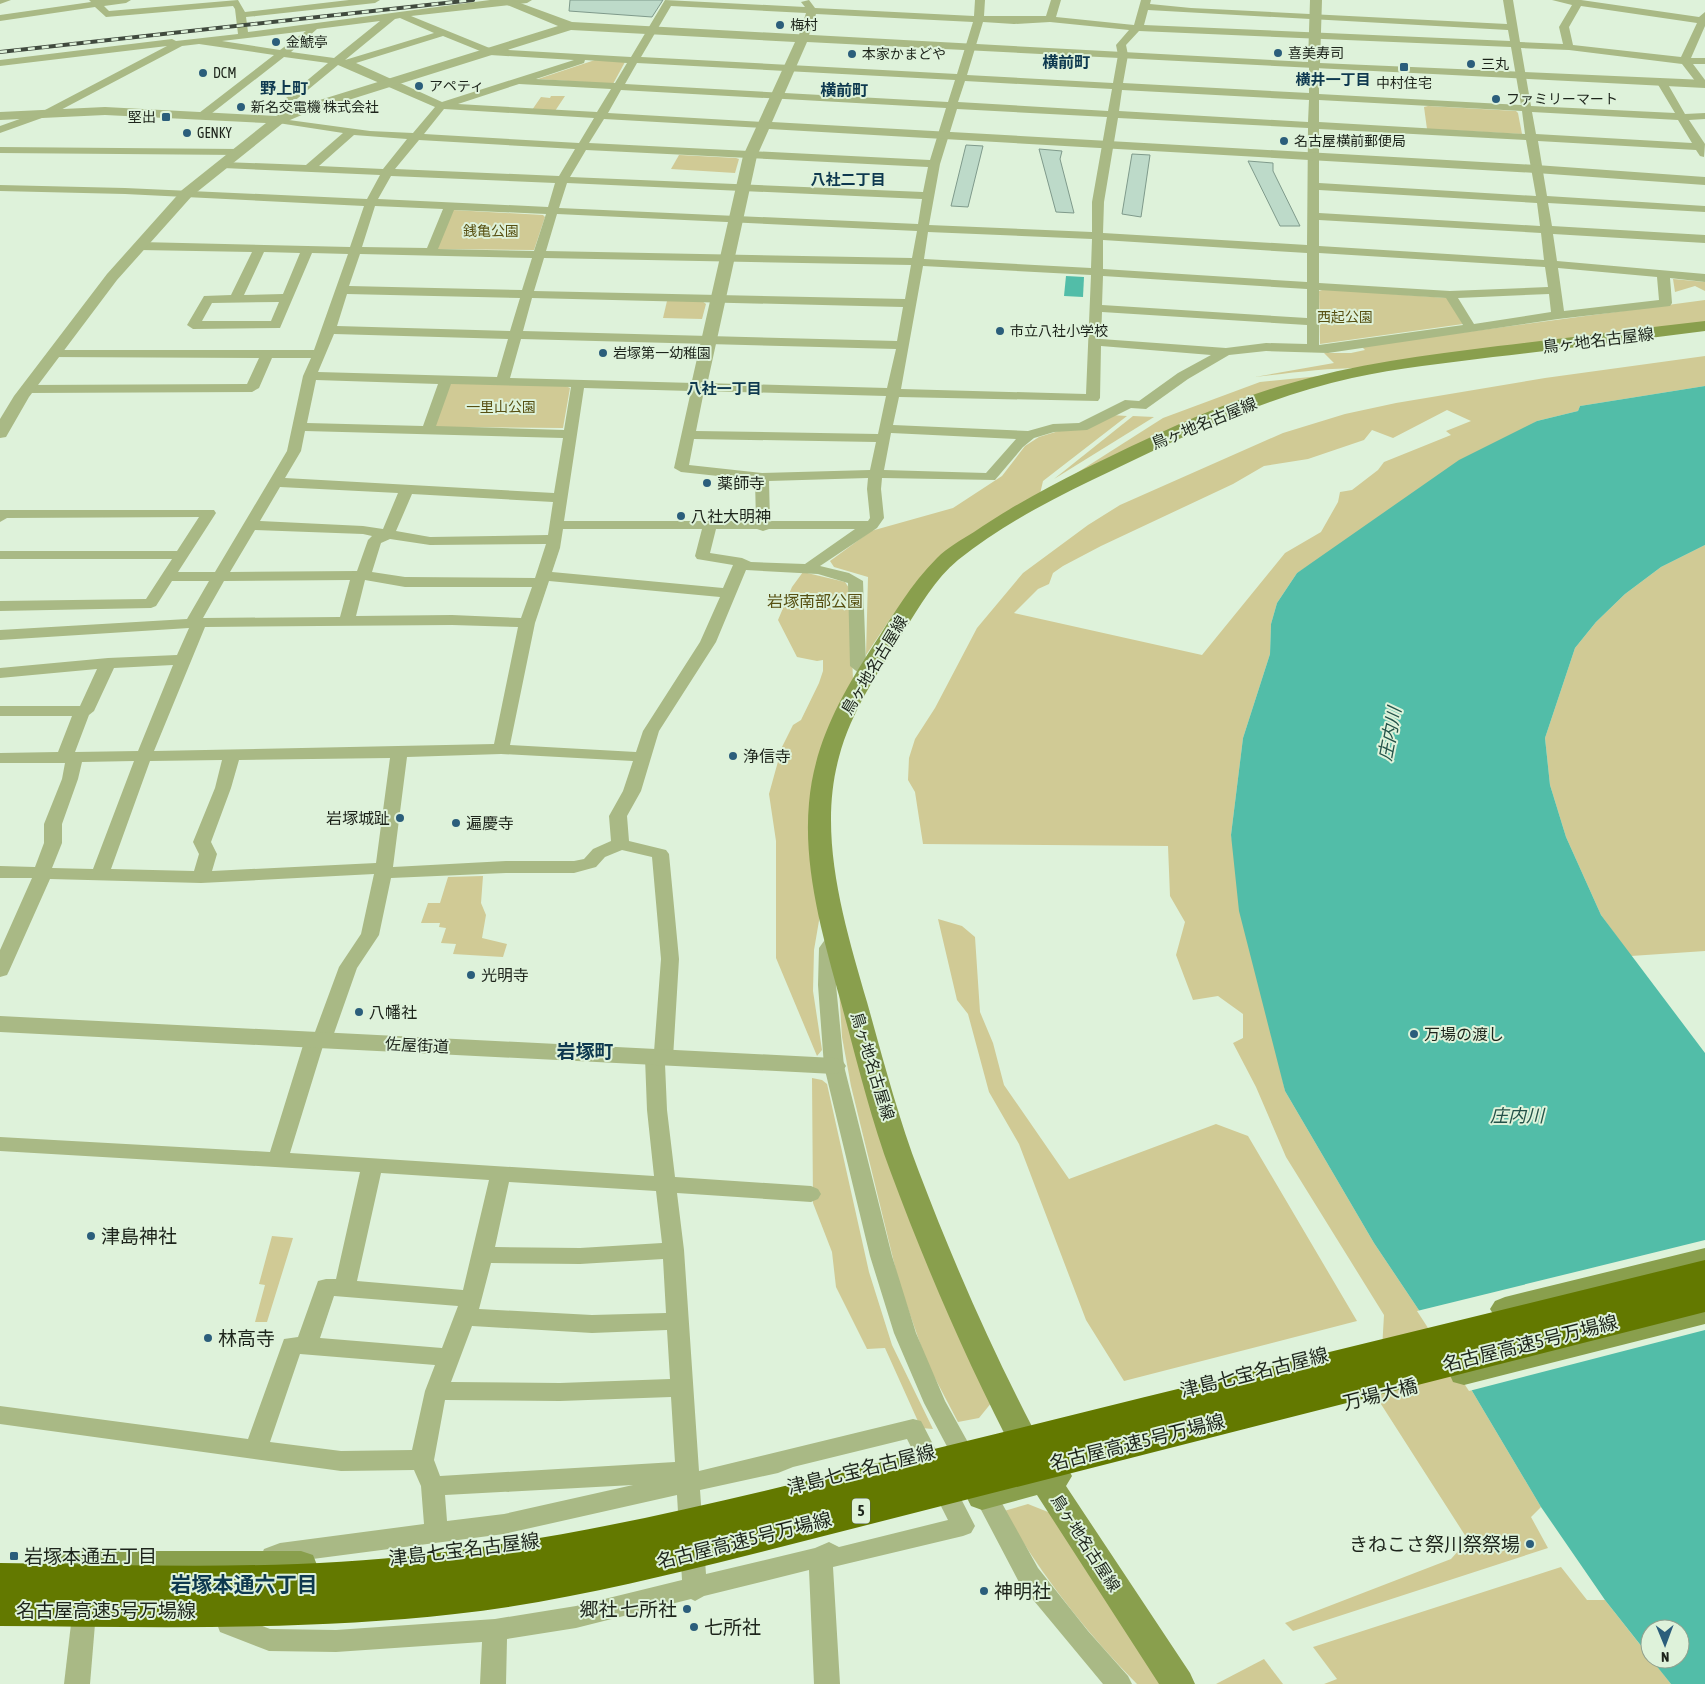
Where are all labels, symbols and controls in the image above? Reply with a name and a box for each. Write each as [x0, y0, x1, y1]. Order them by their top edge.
place label: 梅村 [790, 17, 818, 33]
marker: 梅村 [774, 19, 786, 31]
place label: 金鯱亭 [286, 34, 328, 50]
marker: 金鯱亭 [270, 36, 282, 48]
place label: 喜美寿司 [1288, 45, 1344, 61]
place label: 本家かまどや [862, 46, 946, 62]
marker: 喜美寿司 [1272, 47, 1284, 59]
marker: 本家かまどや [846, 48, 858, 60]
district label: 横前町 [1042, 53, 1090, 71]
place label: 三丸 [1481, 56, 1509, 72]
marker: 三丸 [1465, 58, 1477, 70]
marker: 中村住宅 [1398, 61, 1410, 73]
place label: DCM [213, 65, 237, 81]
marker: DCM [197, 67, 209, 79]
district label: 横井一丁目 [1295, 71, 1371, 88]
place label: 中村住宅 [1376, 75, 1432, 91]
place label: アペティ [429, 78, 484, 94]
district label: 野上町 [260, 79, 308, 97]
marker: アペティ [413, 80, 425, 92]
district label: 横前町 [820, 81, 868, 99]
place label: ファミリーマート [1506, 91, 1618, 107]
marker: ファミリーマート [1490, 93, 1502, 105]
place label: 新名交電機 株式会社 [251, 99, 379, 115]
marker: 新名交電機 株式会社 [235, 101, 247, 113]
place label: 堅出 [128, 109, 156, 125]
marker: 堅出 [160, 111, 172, 123]
place label: GENKY [197, 125, 233, 141]
marker: GENKY [181, 127, 193, 139]
place label: 名古屋横前郵便局 [1294, 133, 1406, 149]
marker: 名古屋横前郵便局 [1278, 135, 1290, 147]
district label: 八社二丁目 [810, 171, 886, 188]
park label: 銭亀公園 [463, 223, 519, 239]
park label: 西起公園 [1317, 309, 1373, 325]
place label: 市立八社小学校 [1010, 323, 1108, 339]
street label: 鳥ヶ地名古屋線 [1541, 324, 1655, 356]
marker: 市立八社小学校 [994, 325, 1006, 337]
place label: 岩塚第一幼稚園 [613, 345, 711, 361]
marker: 岩塚第一幼稚園 [597, 347, 609, 359]
district label: 八社一丁目 [686, 380, 762, 397]
street label: 鳥ヶ地名古屋線 [1149, 394, 1259, 452]
park label: 一里山公園 [466, 399, 536, 415]
place label: 薬師寺 [717, 474, 765, 492]
marker: 薬師寺 [701, 477, 713, 489]
place label: 八社大明神 [691, 507, 771, 525]
marker: 八社大明神 [675, 510, 687, 522]
park label: 岩塚南部公園 [767, 592, 863, 610]
street label: 鳥ヶ地名古屋線 [837, 612, 911, 718]
water label: 庄内川 [1374, 703, 1405, 762]
place label: 浄信寺 [743, 747, 791, 765]
marker: 浄信寺 [727, 750, 739, 762]
place label: 岩塚城趾 [326, 809, 390, 827]
marker: 岩塚城趾 [394, 812, 406, 824]
place label: 遍慶寺 [466, 814, 514, 832]
marker: 遍慶寺 [450, 817, 462, 829]
place label: 光明寺 [481, 966, 529, 984]
marker: 光明寺 [465, 969, 477, 981]
place label: 八幡社 [369, 1003, 417, 1021]
marker: 八幡社 [353, 1006, 365, 1018]
street label: 鳥ヶ地名古屋線 [848, 1010, 898, 1122]
place label: 万場の渡し [1424, 1025, 1504, 1043]
marker: 万場の渡し [1408, 1028, 1420, 1040]
street label: 佐屋街道 [385, 1034, 449, 1056]
district label: 岩塚町 [556, 1040, 614, 1062]
water label: 庄内川 [1490, 1105, 1546, 1126]
place label: 津島神社 [101, 1225, 177, 1247]
marker: 津島神社 [85, 1230, 97, 1242]
street label: 名古屋高速5号万場線 [1440, 1311, 1620, 1375]
place label: 林高寺 [218, 1327, 275, 1349]
marker: 林高寺 [202, 1332, 214, 1344]
street label: 津島七宝名古屋線 [1178, 1343, 1330, 1401]
street label: 万場大橋 [1340, 1374, 1420, 1414]
street label: 名古屋高速5号万場線 [1047, 1410, 1227, 1474]
street label: 津島七宝名古屋線 [785, 1440, 937, 1498]
street label: 鳥ヶ地名古屋線 [1048, 1491, 1124, 1595]
road number: 5 [852, 1498, 870, 1524]
street label: 名古屋高速5号万場線 [654, 1508, 834, 1572]
street label: 津島七宝名古屋線 [387, 1529, 541, 1569]
place label: きねこさ祭川祭祭場 [1349, 1533, 1520, 1555]
marker: きねこさ祭川祭祭場 [1524, 1538, 1536, 1550]
place label: 岩塚本通五丁目 [24, 1545, 157, 1567]
marker: 岩塚本通五丁目 [8, 1550, 20, 1562]
district label: 岩塚本通六丁目 [171, 1572, 318, 1596]
place label: 神明社 [994, 1580, 1051, 1602]
marker: 神明社 [978, 1585, 990, 1597]
place label: 郷社 七所社 [579, 1598, 677, 1620]
street label: 名古屋高速5号万場線 [16, 1599, 196, 1621]
marker: 郷社 七所社 [681, 1603, 693, 1615]
place label: 七所社 [704, 1616, 761, 1638]
north arrow [1640, 1619, 1690, 1669]
marker: 七所社 [688, 1621, 700, 1633]
text: N [1661, 1649, 1669, 1665]

